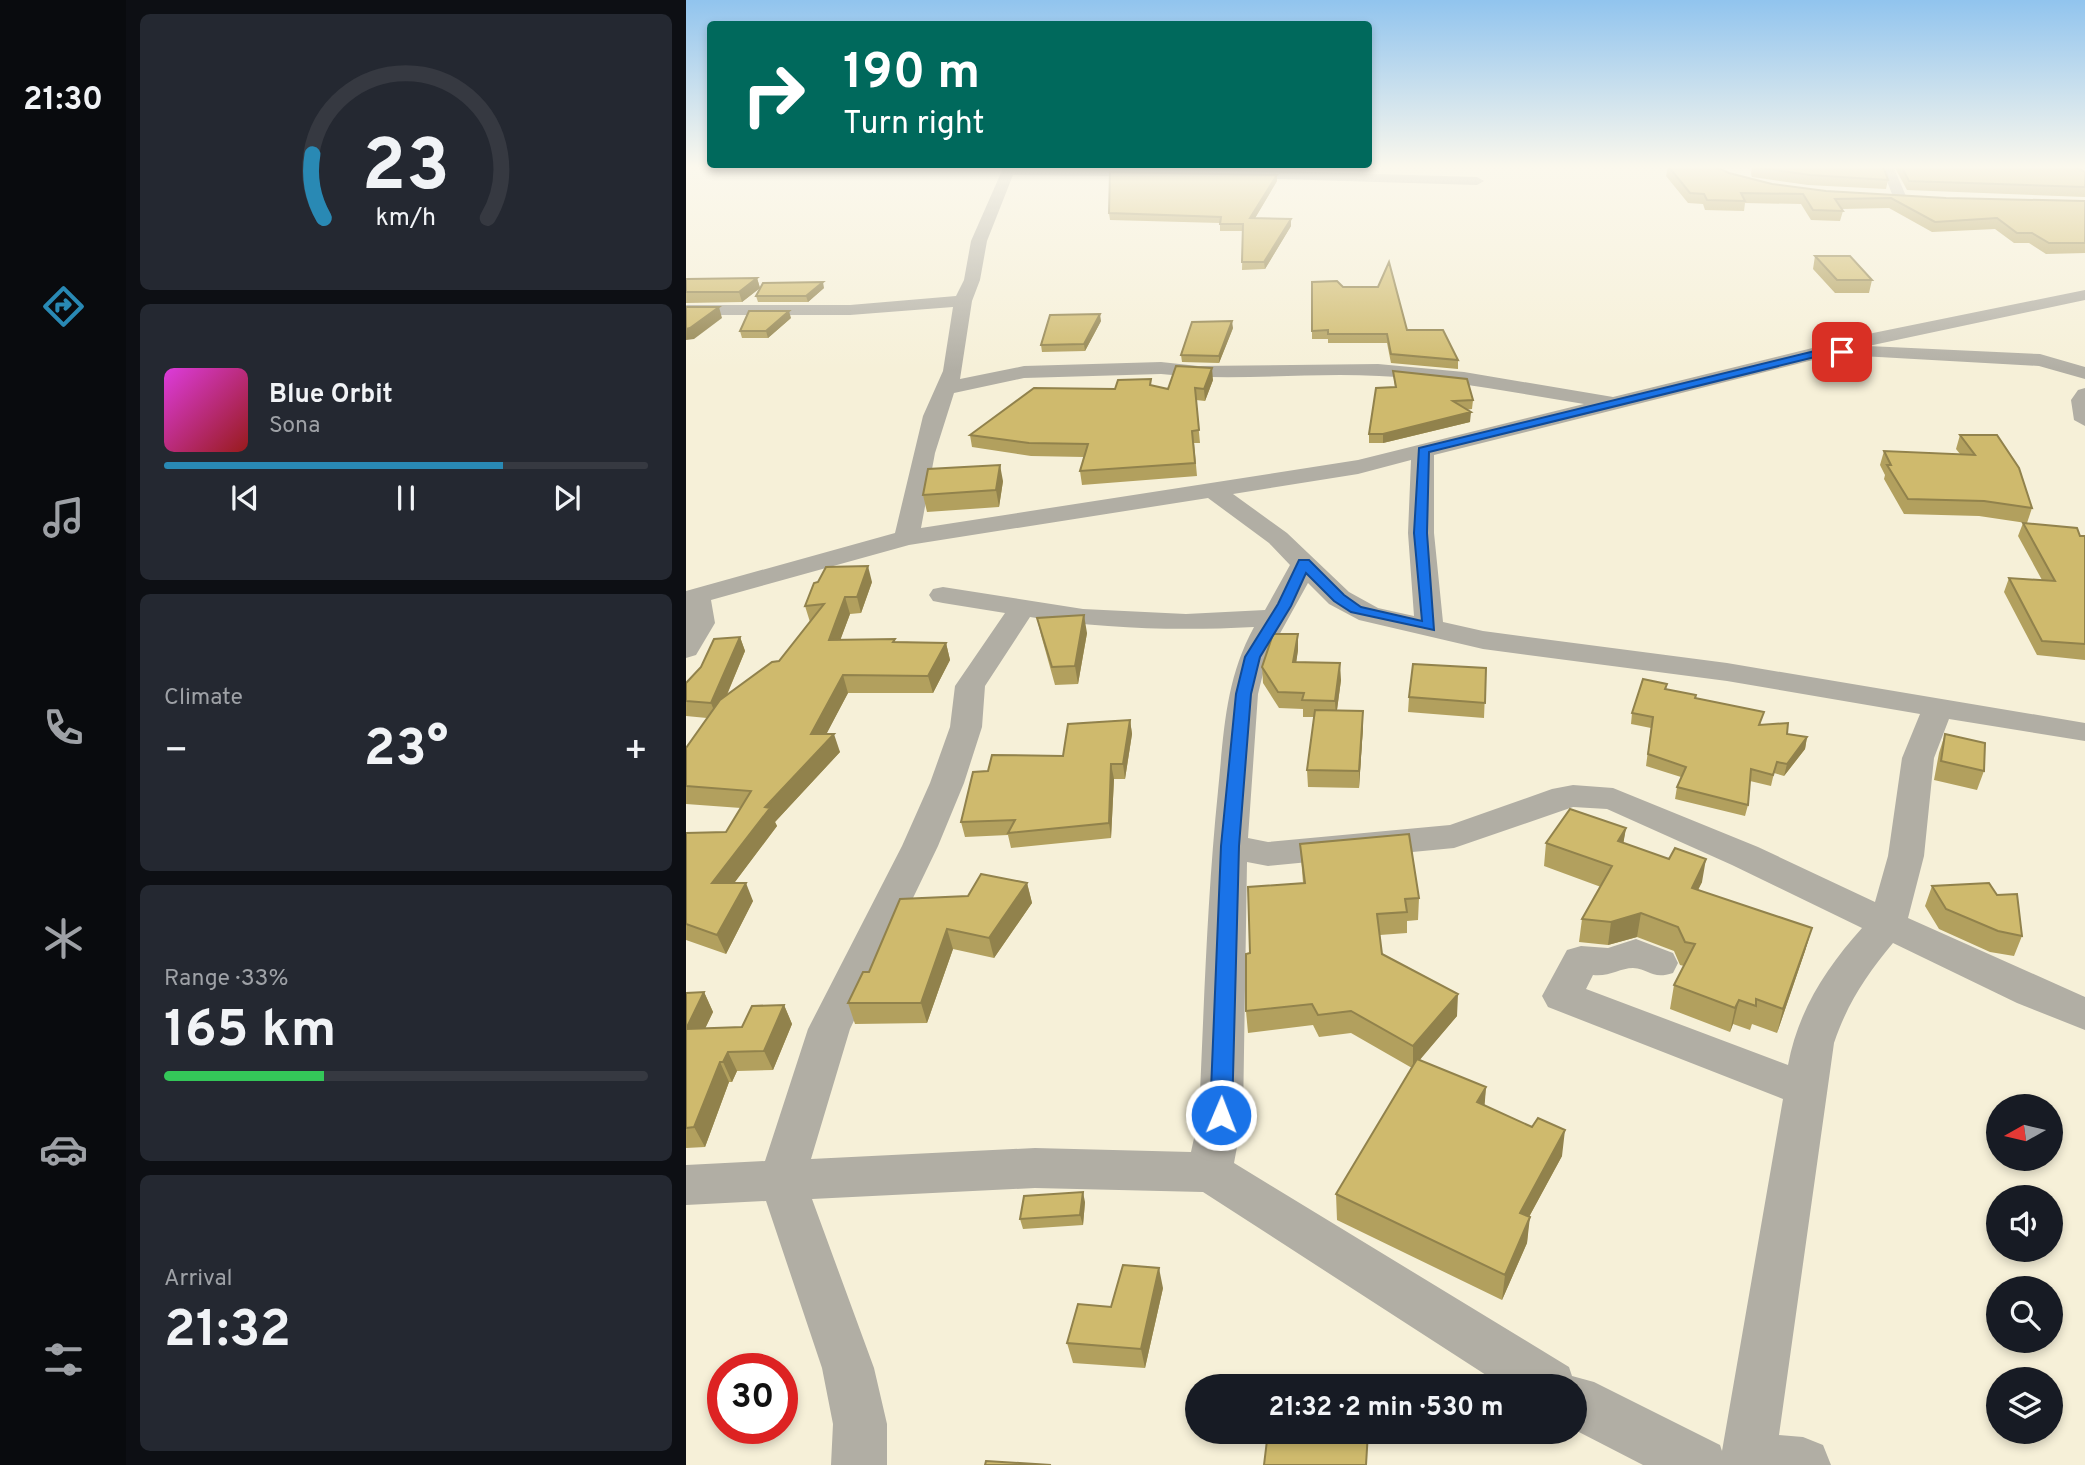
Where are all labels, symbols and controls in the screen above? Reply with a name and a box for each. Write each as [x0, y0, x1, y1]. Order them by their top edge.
text: 190 m [843, 44, 980, 106]
icon: right [728, 49, 819, 140]
text: 21:30 [23, 81, 103, 121]
text: Turn right [843, 105, 985, 145]
text: 23 [362, 124, 450, 216]
text: km/h [376, 203, 436, 235]
icon: directions [39, 282, 88, 331]
pin [1812, 322, 1872, 382]
icon: arrive [1823, 333, 1861, 371]
text: Blue Orbit [269, 379, 393, 412]
text: Sona [269, 412, 320, 441]
icon: previous [226, 479, 264, 517]
icon: pause [387, 479, 425, 517]
icon: next [548, 479, 586, 517]
icon: music [39, 493, 88, 542]
text: Climate [164, 684, 243, 713]
icon: phone [39, 703, 88, 752]
text: 23° [364, 718, 448, 784]
text: − [164, 728, 189, 777]
text: + [623, 728, 648, 777]
icon: climate [39, 914, 88, 963]
text: Range · 33% [164, 965, 288, 994]
text: 165 km [164, 999, 336, 1065]
position arrow [1184, 1078, 1258, 1152]
north arrow [1986, 1094, 2063, 1171]
map controls [1986, 1094, 2063, 1444]
icon: car [39, 1125, 88, 1174]
button: sound [1986, 1185, 2063, 1262]
text: Arrival [164, 1265, 233, 1294]
button: search [1986, 1276, 2063, 1353]
text: 21:32 [164, 1299, 291, 1365]
icon: filters [39, 1335, 88, 1384]
speed limit sign: 30 [707, 1353, 798, 1444]
button: layers [1986, 1367, 2063, 1444]
text: 21:32 · 2 min · 530 m [1269, 1392, 1503, 1425]

